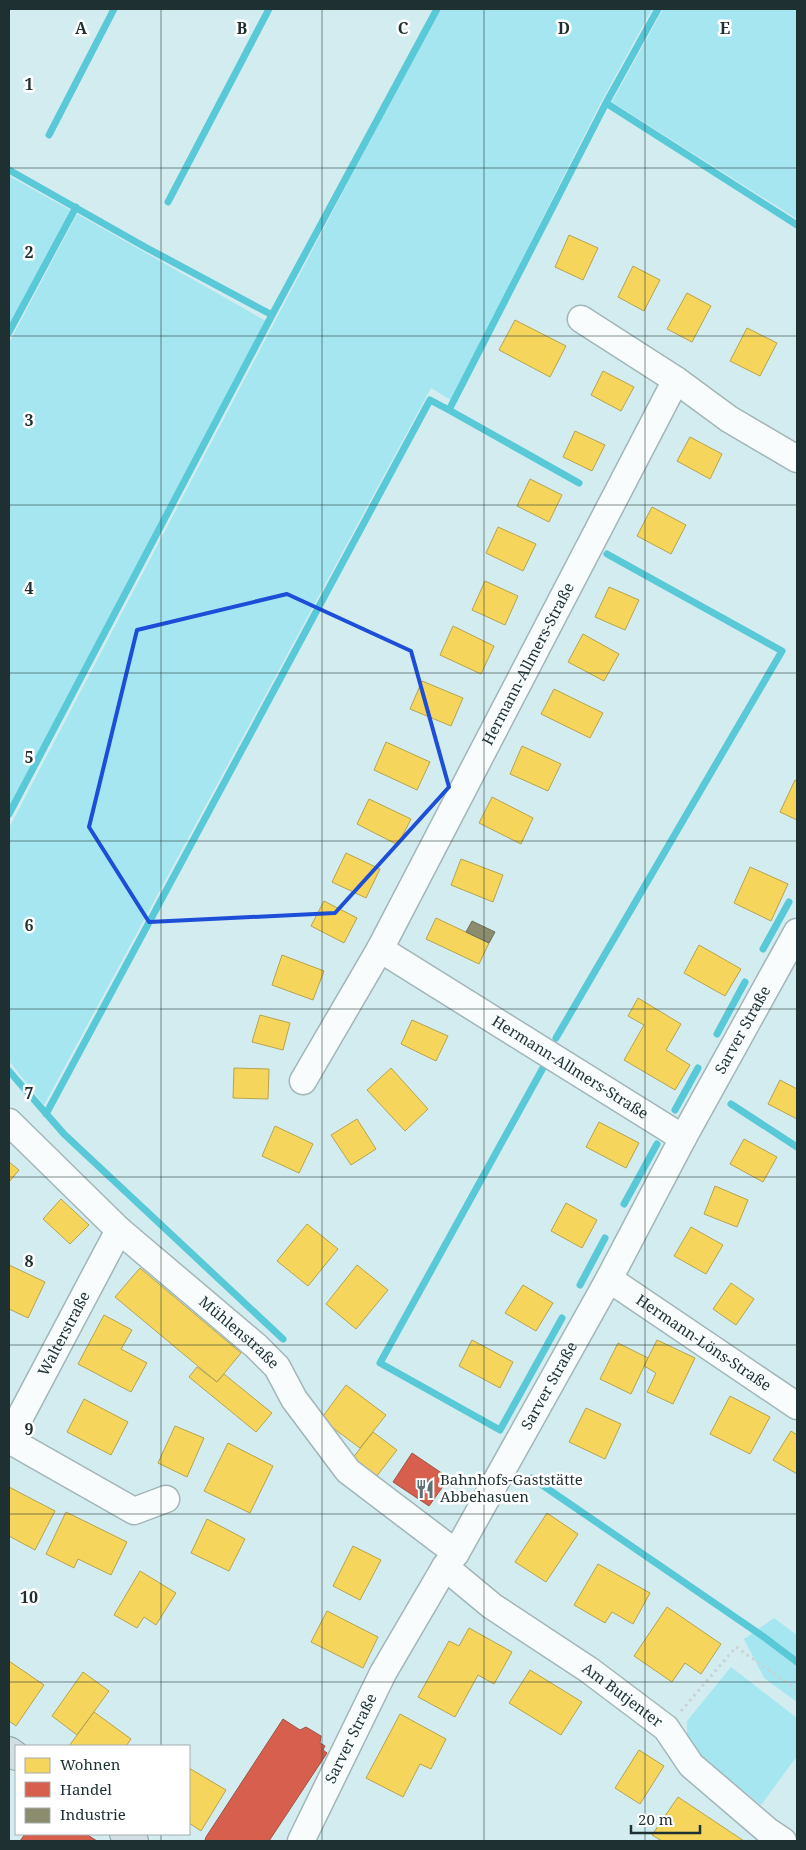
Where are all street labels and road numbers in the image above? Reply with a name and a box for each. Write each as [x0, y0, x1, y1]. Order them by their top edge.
street label: Hermann-Allmers-Straße [477, 579, 578, 748]
street label: Sarver Straße [709, 982, 774, 1077]
street label: Hermann-Allmers-Straße [489, 1010, 653, 1123]
street label: Walterstraße [33, 1287, 94, 1379]
street label: Hermann-Löns-Straße [632, 1289, 776, 1395]
street label: Mühlenstraße [195, 1291, 284, 1373]
street label: Sarver Straße [516, 1338, 581, 1433]
street label: Am Butjenter [579, 1657, 667, 1731]
street label: Sarver Straße [320, 1690, 381, 1786]

